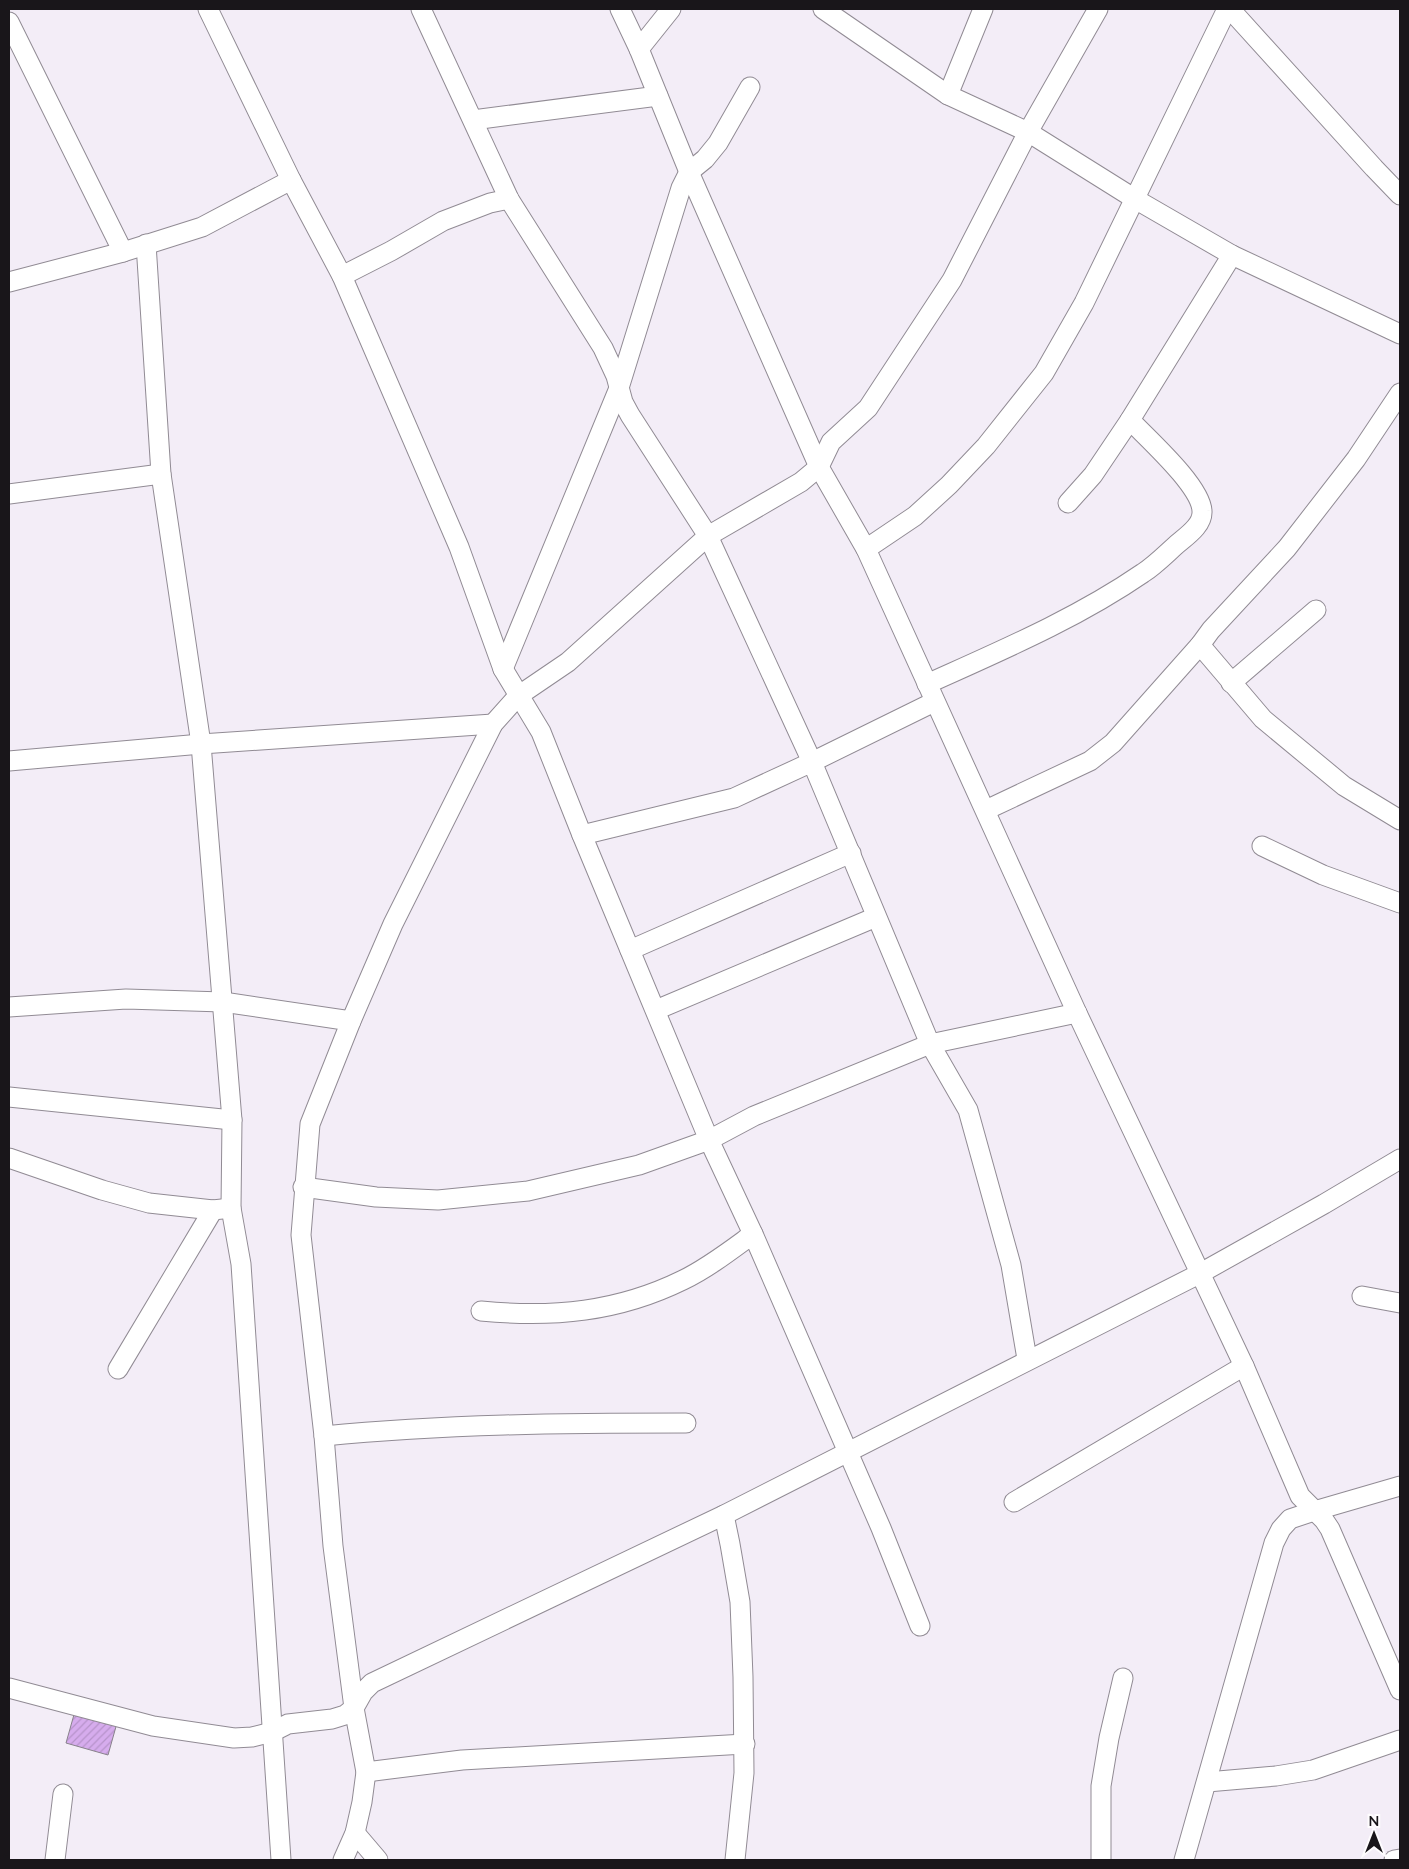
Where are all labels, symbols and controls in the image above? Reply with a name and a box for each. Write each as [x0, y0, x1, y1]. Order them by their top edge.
north arrow [1349, 1809, 1399, 1859]
text: N [1369, 1812, 1379, 1829]

